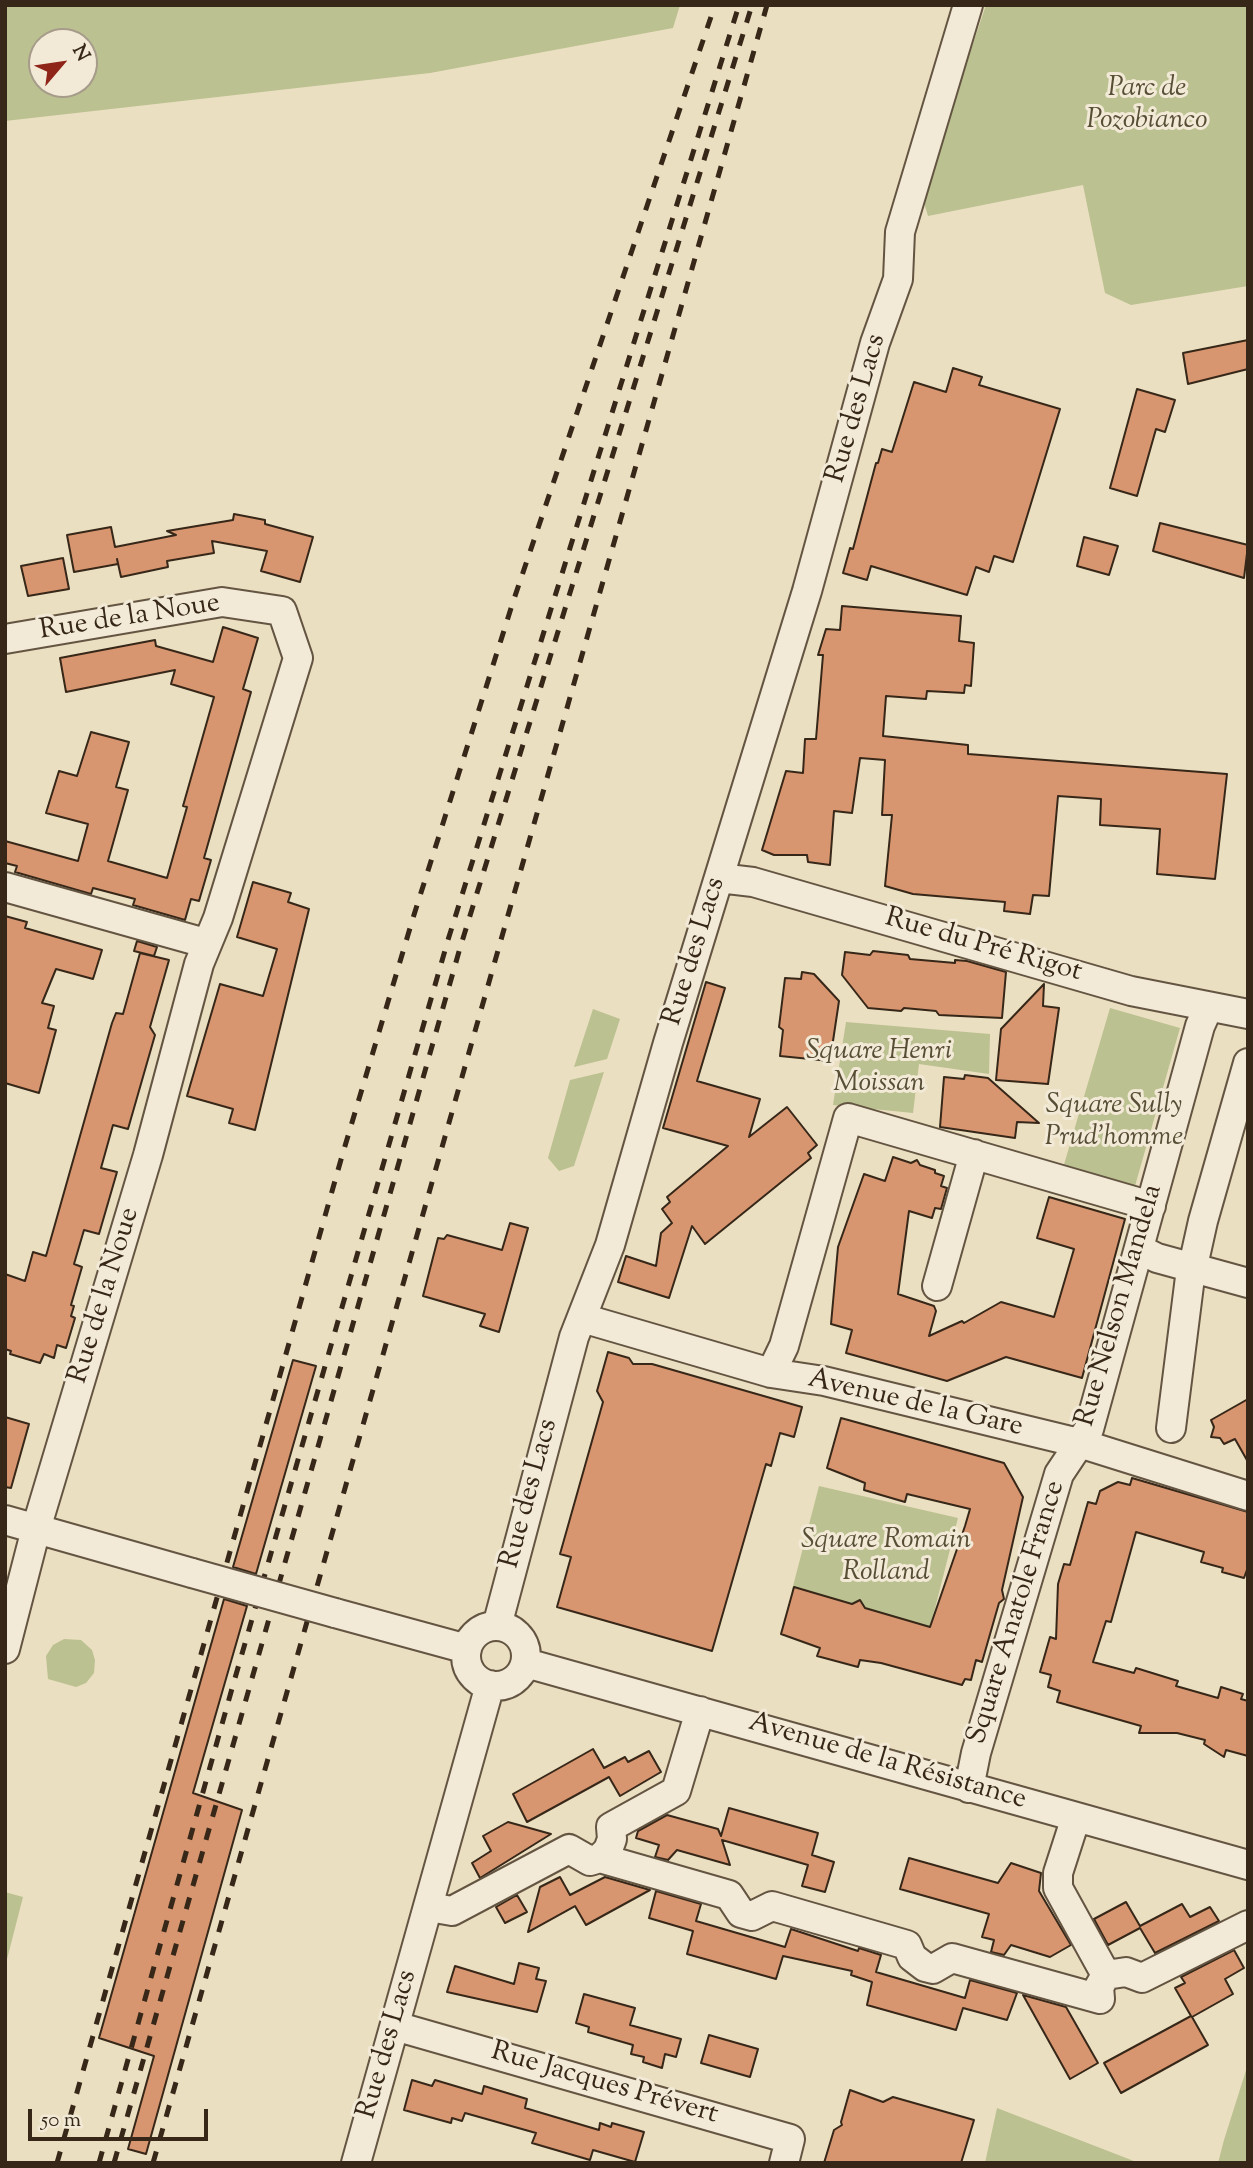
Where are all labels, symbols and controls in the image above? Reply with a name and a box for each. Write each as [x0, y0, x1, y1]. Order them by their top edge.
north arrow [28, 28, 98, 98]
text: N [65, 40, 96, 67]
park label: Parc de Pozobianco [1086, 73, 1208, 139]
street label: Rue des Lacs [821, 331, 895, 487]
street label: Rue de la Noue [37, 588, 223, 650]
street label: Rue des Lacs [658, 874, 734, 1030]
street label: Rue du Pré Rigot [881, 903, 1085, 991]
park label: Square Henri Moissan [806, 1036, 952, 1102]
park label: Square Sully Prud'homme [1045, 1090, 1183, 1156]
street label: Rue Nelson Mandela [1070, 1181, 1172, 1431]
street label: Rue de la Noue [63, 1204, 149, 1388]
street label: Avenue de la Gare [804, 1364, 1026, 1446]
street label: Rue des Lacs [495, 1416, 567, 1572]
street label: Square Anatole France [962, 1477, 1074, 1749]
park label: Square Romain Rolland [801, 1525, 971, 1591]
street label: Avenue de la Résistance [744, 1707, 1030, 1819]
street label: Rue des Lacs [352, 1967, 426, 2123]
street label: Rue Jacques Prévert [487, 2037, 721, 2133]
scale bar [32, 2094, 212, 2138]
text: 50 m [41, 2106, 81, 2136]

